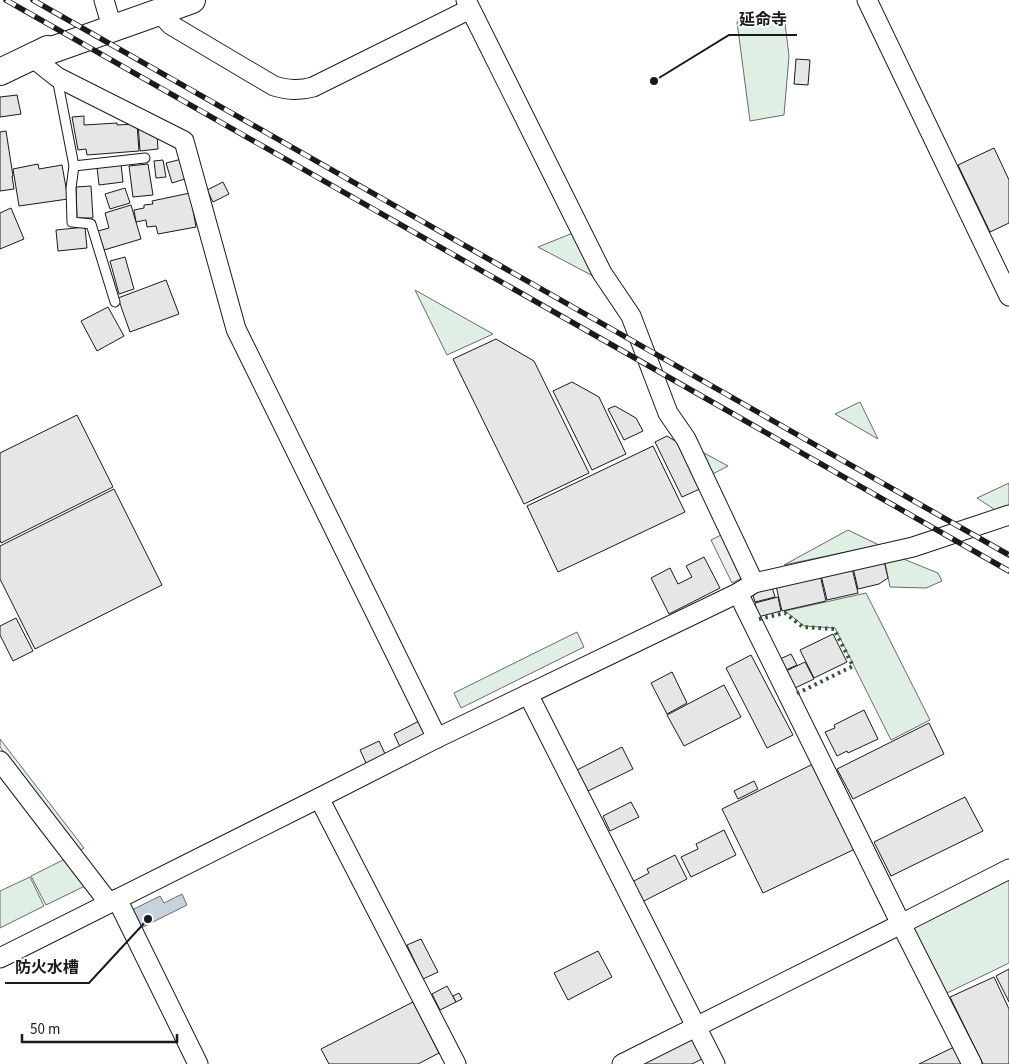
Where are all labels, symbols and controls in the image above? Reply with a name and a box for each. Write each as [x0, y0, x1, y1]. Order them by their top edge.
callout: 延命寺 [729, 4, 797, 35]
text: 延命寺 [739, 9, 787, 31]
callout: 防火水槽 [5, 952, 89, 983]
text: 防火水槽 [15, 957, 79, 979]
scale bar [22, 1012, 178, 1044]
text: 50 m [30, 1019, 60, 1040]

